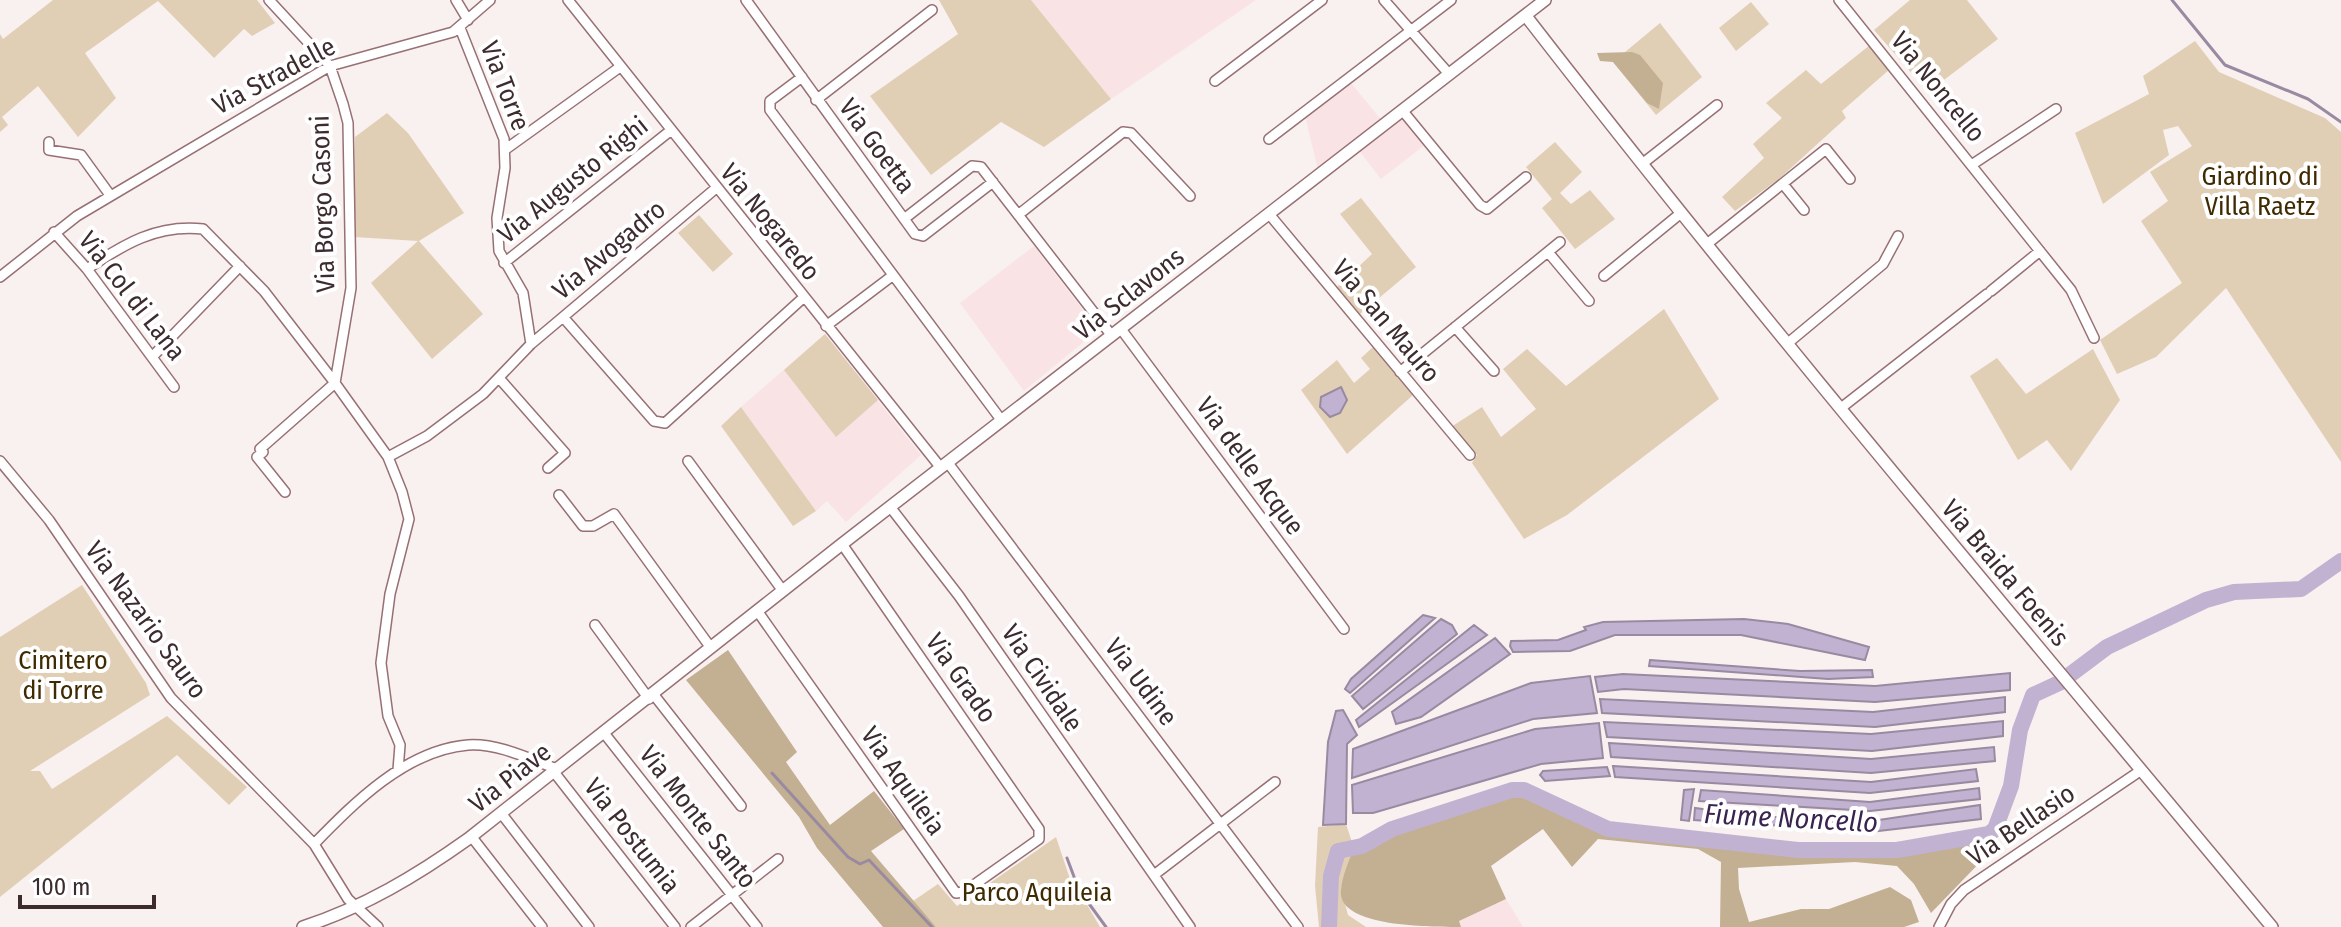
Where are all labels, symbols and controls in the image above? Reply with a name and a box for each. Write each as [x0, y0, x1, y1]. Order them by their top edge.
street label: Via Noncello [1884, 26, 1992, 148]
street label: Via Stradelle [207, 31, 341, 121]
street label: Via Torre [474, 37, 536, 135]
street label: Via Goetta [832, 93, 922, 199]
street label: Via Augusto Righi [492, 110, 654, 250]
street label: Via Borgo Casoni [304, 115, 342, 293]
street label: Via Nogaredo [713, 157, 827, 287]
park label: Giardino di Villa Raetz [2201, 161, 2319, 222]
street label: Via Avogadro [546, 194, 672, 306]
street label: Via Col di Lana [72, 225, 192, 367]
street label: Via Sclavons [1068, 241, 1190, 347]
street label: Via San Mauro [1326, 253, 1446, 389]
street label: Via delle Acque [1190, 391, 1310, 541]
street label: Via Braida Foenis [1935, 493, 2075, 653]
street label: Via Nazario Sauro [79, 535, 213, 705]
street label: Via Cividale [995, 619, 1089, 737]
street label: Via Grado [919, 627, 1003, 729]
street label: Via Udine [1098, 632, 1184, 732]
park label: Cimitero di Torre [18, 645, 108, 706]
street label: Via Aquileia [854, 721, 952, 841]
street label: Via Piave [463, 736, 557, 820]
street label: Via Monte Santo [633, 739, 763, 895]
street label: Via Postumia [577, 772, 687, 900]
street label: Via Bellasio [1961, 778, 2081, 872]
water label: Fiume Noncello [1703, 797, 1879, 839]
scale bar [20, 859, 154, 909]
text: 100 m [32, 873, 90, 901]
park label: Parco Aquileia [962, 877, 1112, 908]

